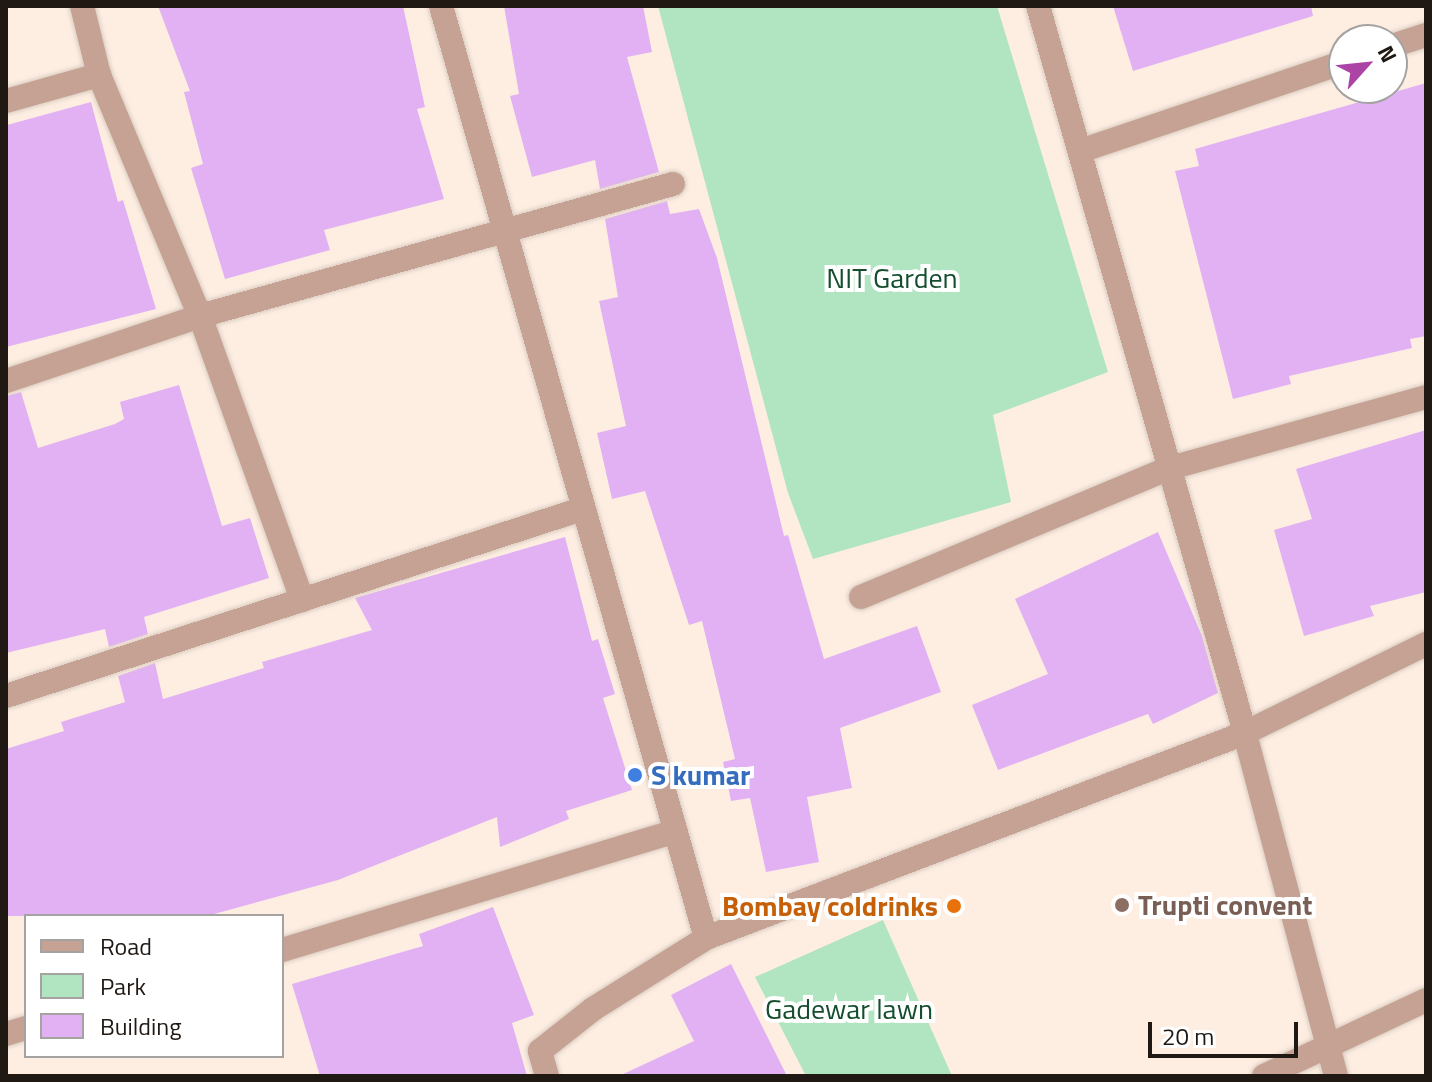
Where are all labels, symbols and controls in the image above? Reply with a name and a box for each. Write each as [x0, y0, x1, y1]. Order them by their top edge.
north arrow [1328, 24, 1408, 104]
text: N [1369, 40, 1406, 69]
park label: NIT Garden [826, 261, 958, 295]
place label: S kumar [651, 758, 751, 792]
marker: S kumar [626, 766, 644, 784]
place label: Trupti convent [1138, 888, 1312, 922]
place label: Bombay coldrinks [722, 889, 938, 923]
marker: Trupti convent [1113, 896, 1131, 914]
marker: Bombay coldrinks [945, 897, 963, 915]
legend [24, 914, 284, 1058]
text: Road [100, 928, 152, 964]
text: Park [100, 968, 146, 1004]
park label: Gadewar lawn [765, 992, 933, 1026]
scale bar [1152, 1006, 1302, 1056]
text: Building [100, 1008, 182, 1044]
text: 20 m [1162, 1018, 1214, 1054]

